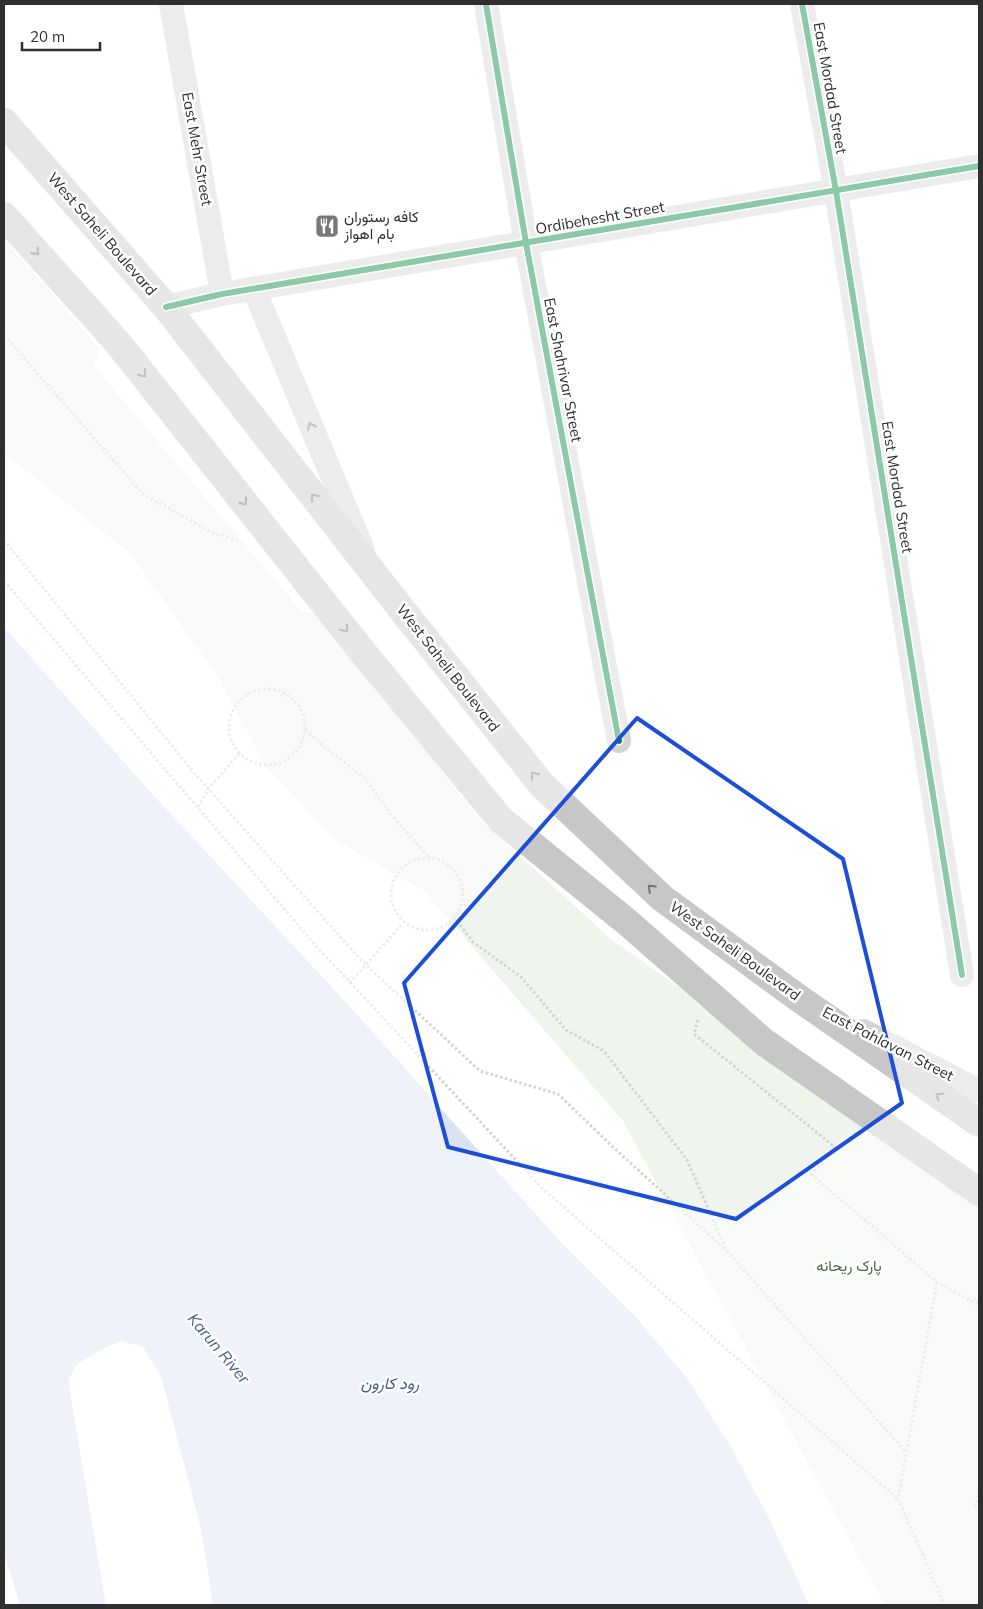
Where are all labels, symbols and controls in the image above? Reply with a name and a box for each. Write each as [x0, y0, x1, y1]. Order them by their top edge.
scale bar [22, 20, 100, 52]
street label: East Mordad Street [810, 21, 851, 155]
text: 20 m [30, 27, 65, 46]
street label: East Mehr Street [178, 91, 217, 207]
street label: West Saheli Boulevard [44, 168, 161, 299]
street label: Ordibehesht Street [534, 197, 666, 238]
place label: کافه رستوران بام اهواز [343, 207, 419, 244]
restaurant icon: کافه رستوران بام اهواز [314, 213, 340, 239]
one-way arrow [31, 246, 40, 255]
street label: East Shahrivar Street [540, 296, 587, 444]
one-way arrow [138, 368, 146, 377]
street label: East Mordad Street [878, 420, 917, 554]
one-way arrow [307, 422, 318, 431]
one-way arrow [312, 494, 320, 503]
one-way arrow [238, 496, 246, 505]
street label: West Saheli Boulevard [393, 600, 504, 735]
one-way arrow [339, 623, 347, 632]
one-way arrow [531, 772, 540, 781]
one-way arrow [648, 885, 657, 894]
street label: West Saheli Boulevard [666, 897, 804, 1004]
street label: East Pahlavan Street [819, 1002, 957, 1085]
one-way arrow [935, 1093, 945, 1102]
park label: پارک ریحانه [816, 1256, 882, 1276]
water label: Karun River [184, 1309, 255, 1388]
water label: رود کارون [361, 1373, 420, 1394]

